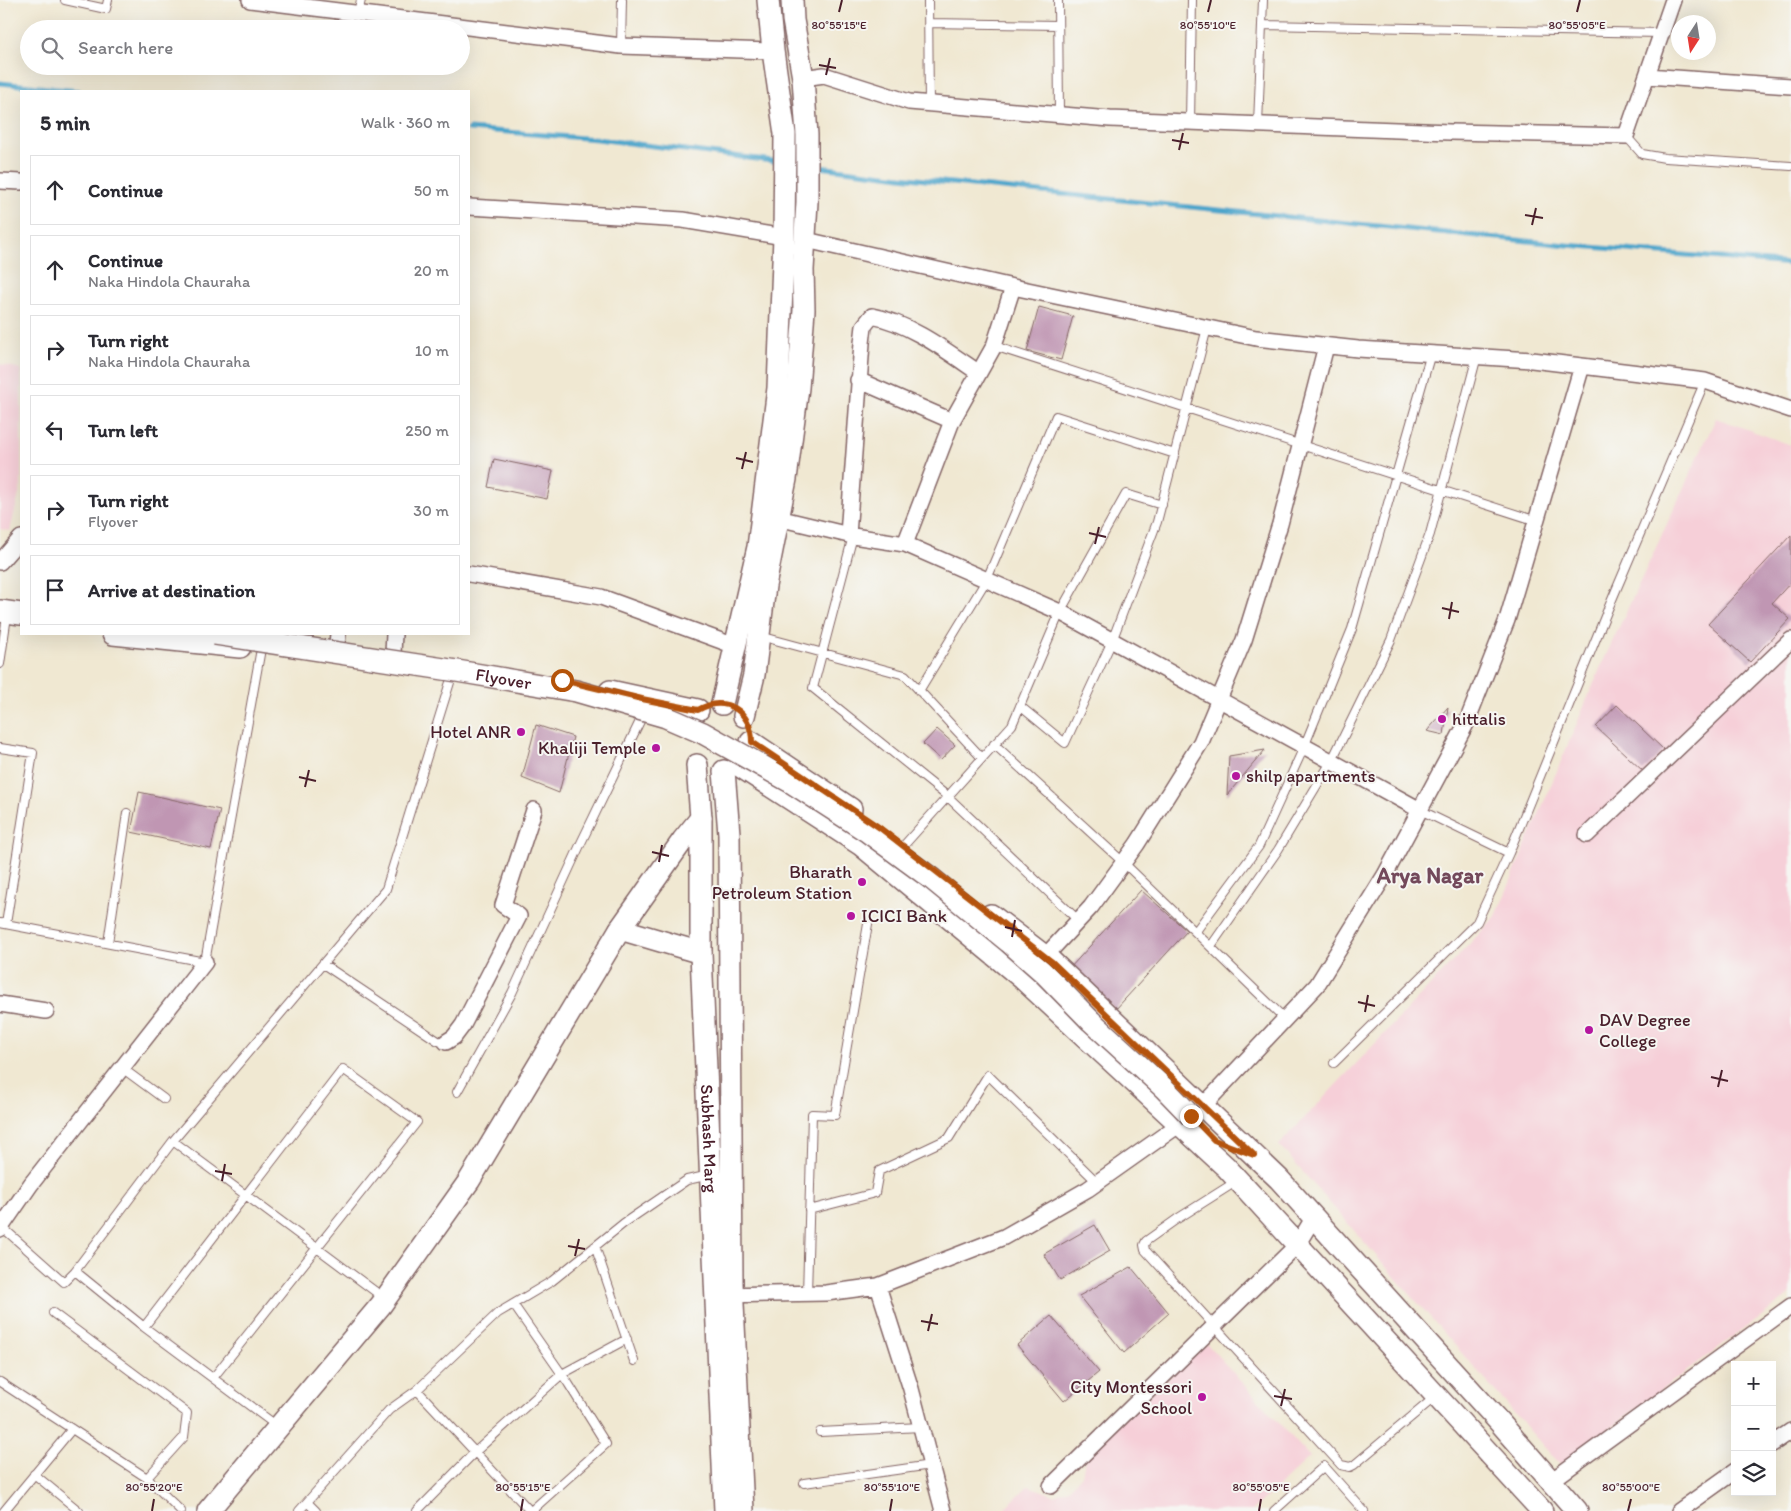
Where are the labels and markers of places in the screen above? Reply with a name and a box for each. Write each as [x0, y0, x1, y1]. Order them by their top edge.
place label: hittalis [1452, 708, 1506, 730]
marker: hittalis [1436, 713, 1448, 725]
place label: Hotel ANR [430, 721, 511, 743]
marker: Hotel ANR [515, 726, 527, 738]
place label: Khaliji Temple [538, 737, 646, 759]
marker: Khaliji Temple [650, 742, 662, 754]
place label: shilp apartments [1246, 765, 1376, 787]
marker: shilp apartments [1230, 770, 1242, 782]
place label: Bharath Petroleum Station [712, 861, 852, 904]
marker: Bharath Petroleum Station [856, 876, 868, 888]
place label: ICICI Bank [861, 905, 947, 927]
marker: ICICI Bank [845, 910, 857, 922]
place label: DAV Degree College [1599, 1009, 1691, 1052]
marker: DAV Degree College [1583, 1024, 1595, 1036]
place label: City Montessori School [1070, 1376, 1192, 1419]
marker: City Montessori School [1196, 1391, 1208, 1403]

